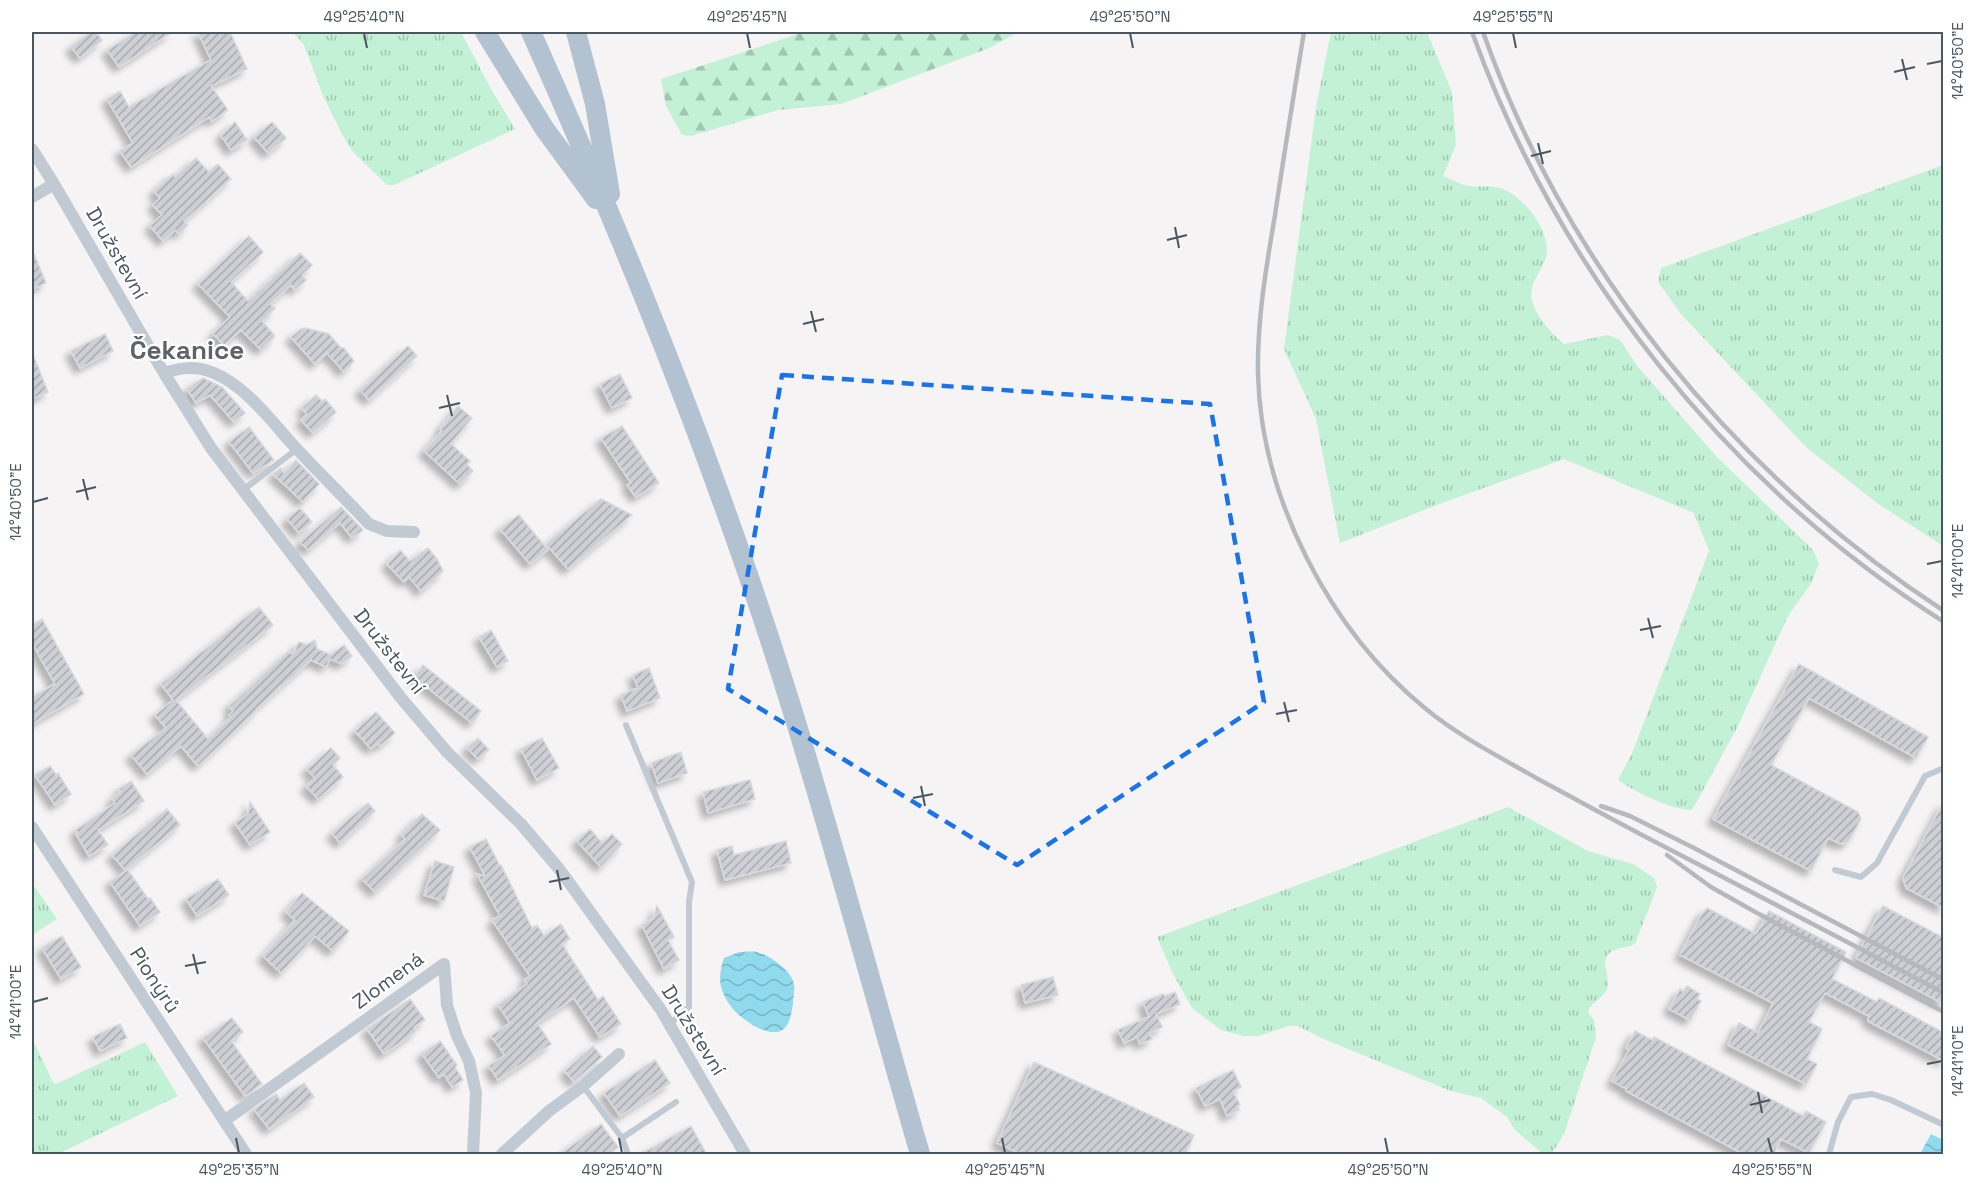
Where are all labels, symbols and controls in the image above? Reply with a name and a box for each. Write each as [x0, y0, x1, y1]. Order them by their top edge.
text: 49°25'40"N [324, 7, 404, 26]
text: 49°25'45"N [707, 7, 787, 26]
text: 49°25'50"N [1089, 7, 1171, 26]
text: 49°25'55"N [1473, 7, 1553, 26]
text: 14°40'50"E [1948, 22, 1967, 100]
street label: Družstevní [80, 202, 154, 304]
district label: Čekanice [130, 333, 244, 367]
text: 14°40'50"E [6, 463, 25, 541]
text: 14°41'00"E [1948, 524, 1967, 598]
street label: Družstevní [348, 603, 432, 699]
street label: Pionýrů [124, 942, 186, 1018]
street label: Zlomená [347, 945, 429, 1015]
text: 14°41'00"E [6, 965, 25, 1039]
street label: Družstevní [656, 980, 732, 1080]
text: 14°41'10"E [1948, 1025, 1967, 1097]
text: 49°25'35"N [199, 1160, 279, 1179]
text: 49°25'40"N [582, 1160, 662, 1179]
text: 49°25'45"N [965, 1160, 1045, 1179]
text: 49°25'50"N [1347, 1160, 1429, 1179]
text: 49°25'55"N [1732, 1160, 1812, 1179]

